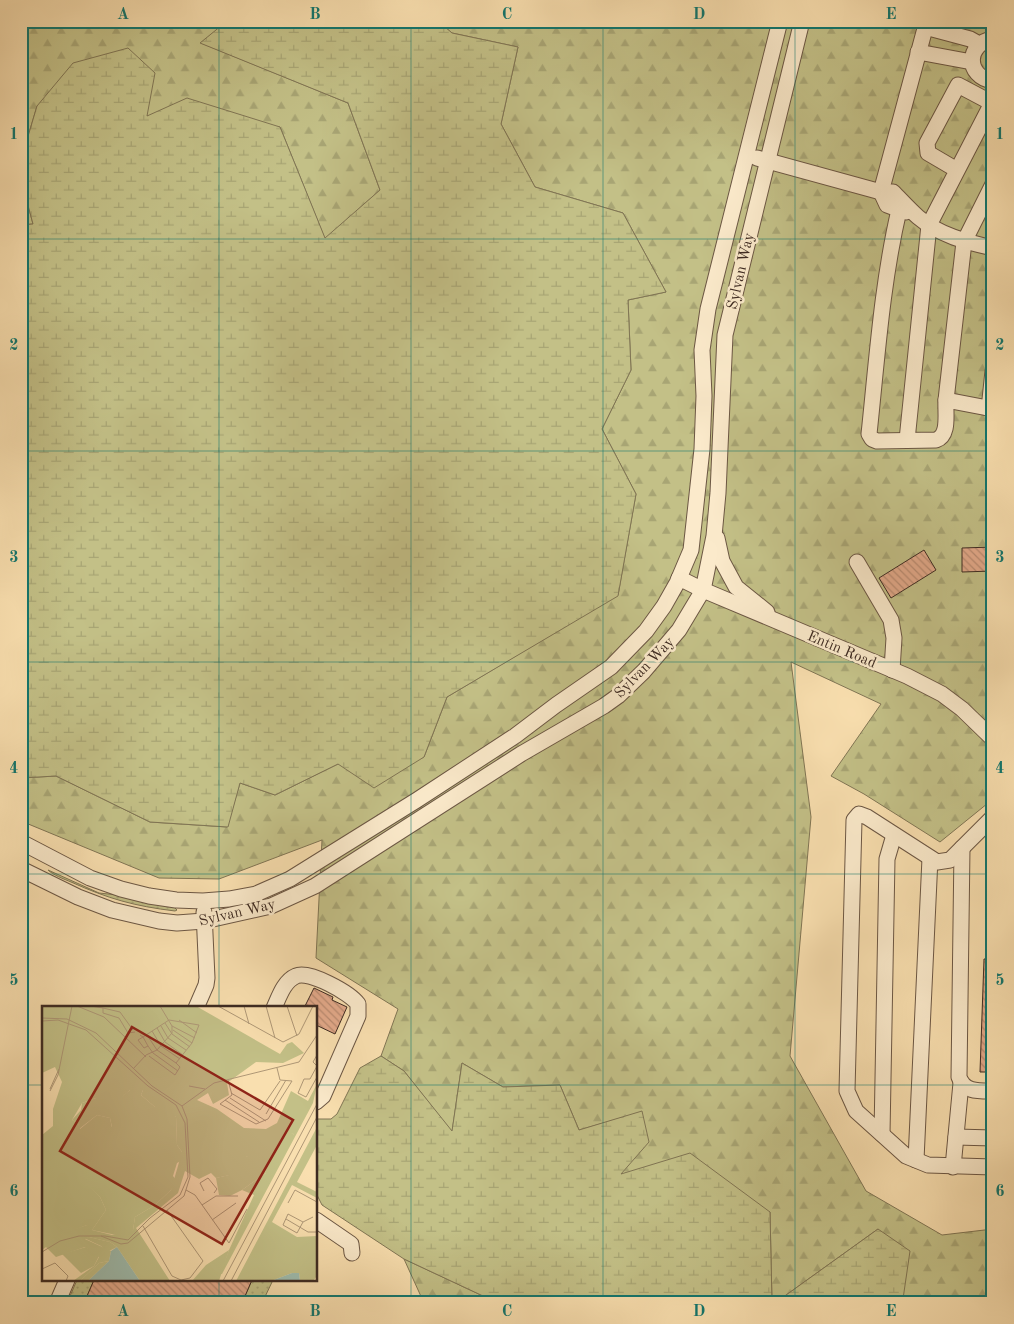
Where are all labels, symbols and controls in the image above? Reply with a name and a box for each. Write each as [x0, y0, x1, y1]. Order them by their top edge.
text: A [117, 7, 129, 23]
text: B [309, 7, 321, 23]
text: C [502, 7, 512, 23]
text: D [693, 7, 705, 23]
text: E [885, 7, 897, 23]
text: 1 [9, 127, 19, 143]
text: 1 [995, 127, 1005, 143]
street label: Sylvan Way [725, 231, 758, 311]
text: 2 [9, 338, 19, 354]
text: 2 [995, 338, 1005, 354]
text: 3 [9, 550, 19, 566]
text: 3 [995, 550, 1005, 566]
street label: Entin Road [805, 629, 878, 672]
street label: Sylvan Way [612, 635, 678, 701]
text: 4 [9, 761, 19, 777]
text: 4 [995, 761, 1005, 777]
street label: Sylvan Way [197, 897, 277, 930]
text: 5 [9, 973, 19, 989]
text: 5 [995, 973, 1005, 989]
inset map [42, 1006, 318, 1282]
text: 6 [9, 1184, 19, 1200]
text: 6 [995, 1184, 1005, 1200]
text: A [117, 1304, 129, 1320]
text: B [309, 1304, 321, 1320]
text: C [502, 1304, 512, 1320]
text: D [693, 1304, 705, 1320]
text: E [885, 1304, 897, 1320]

